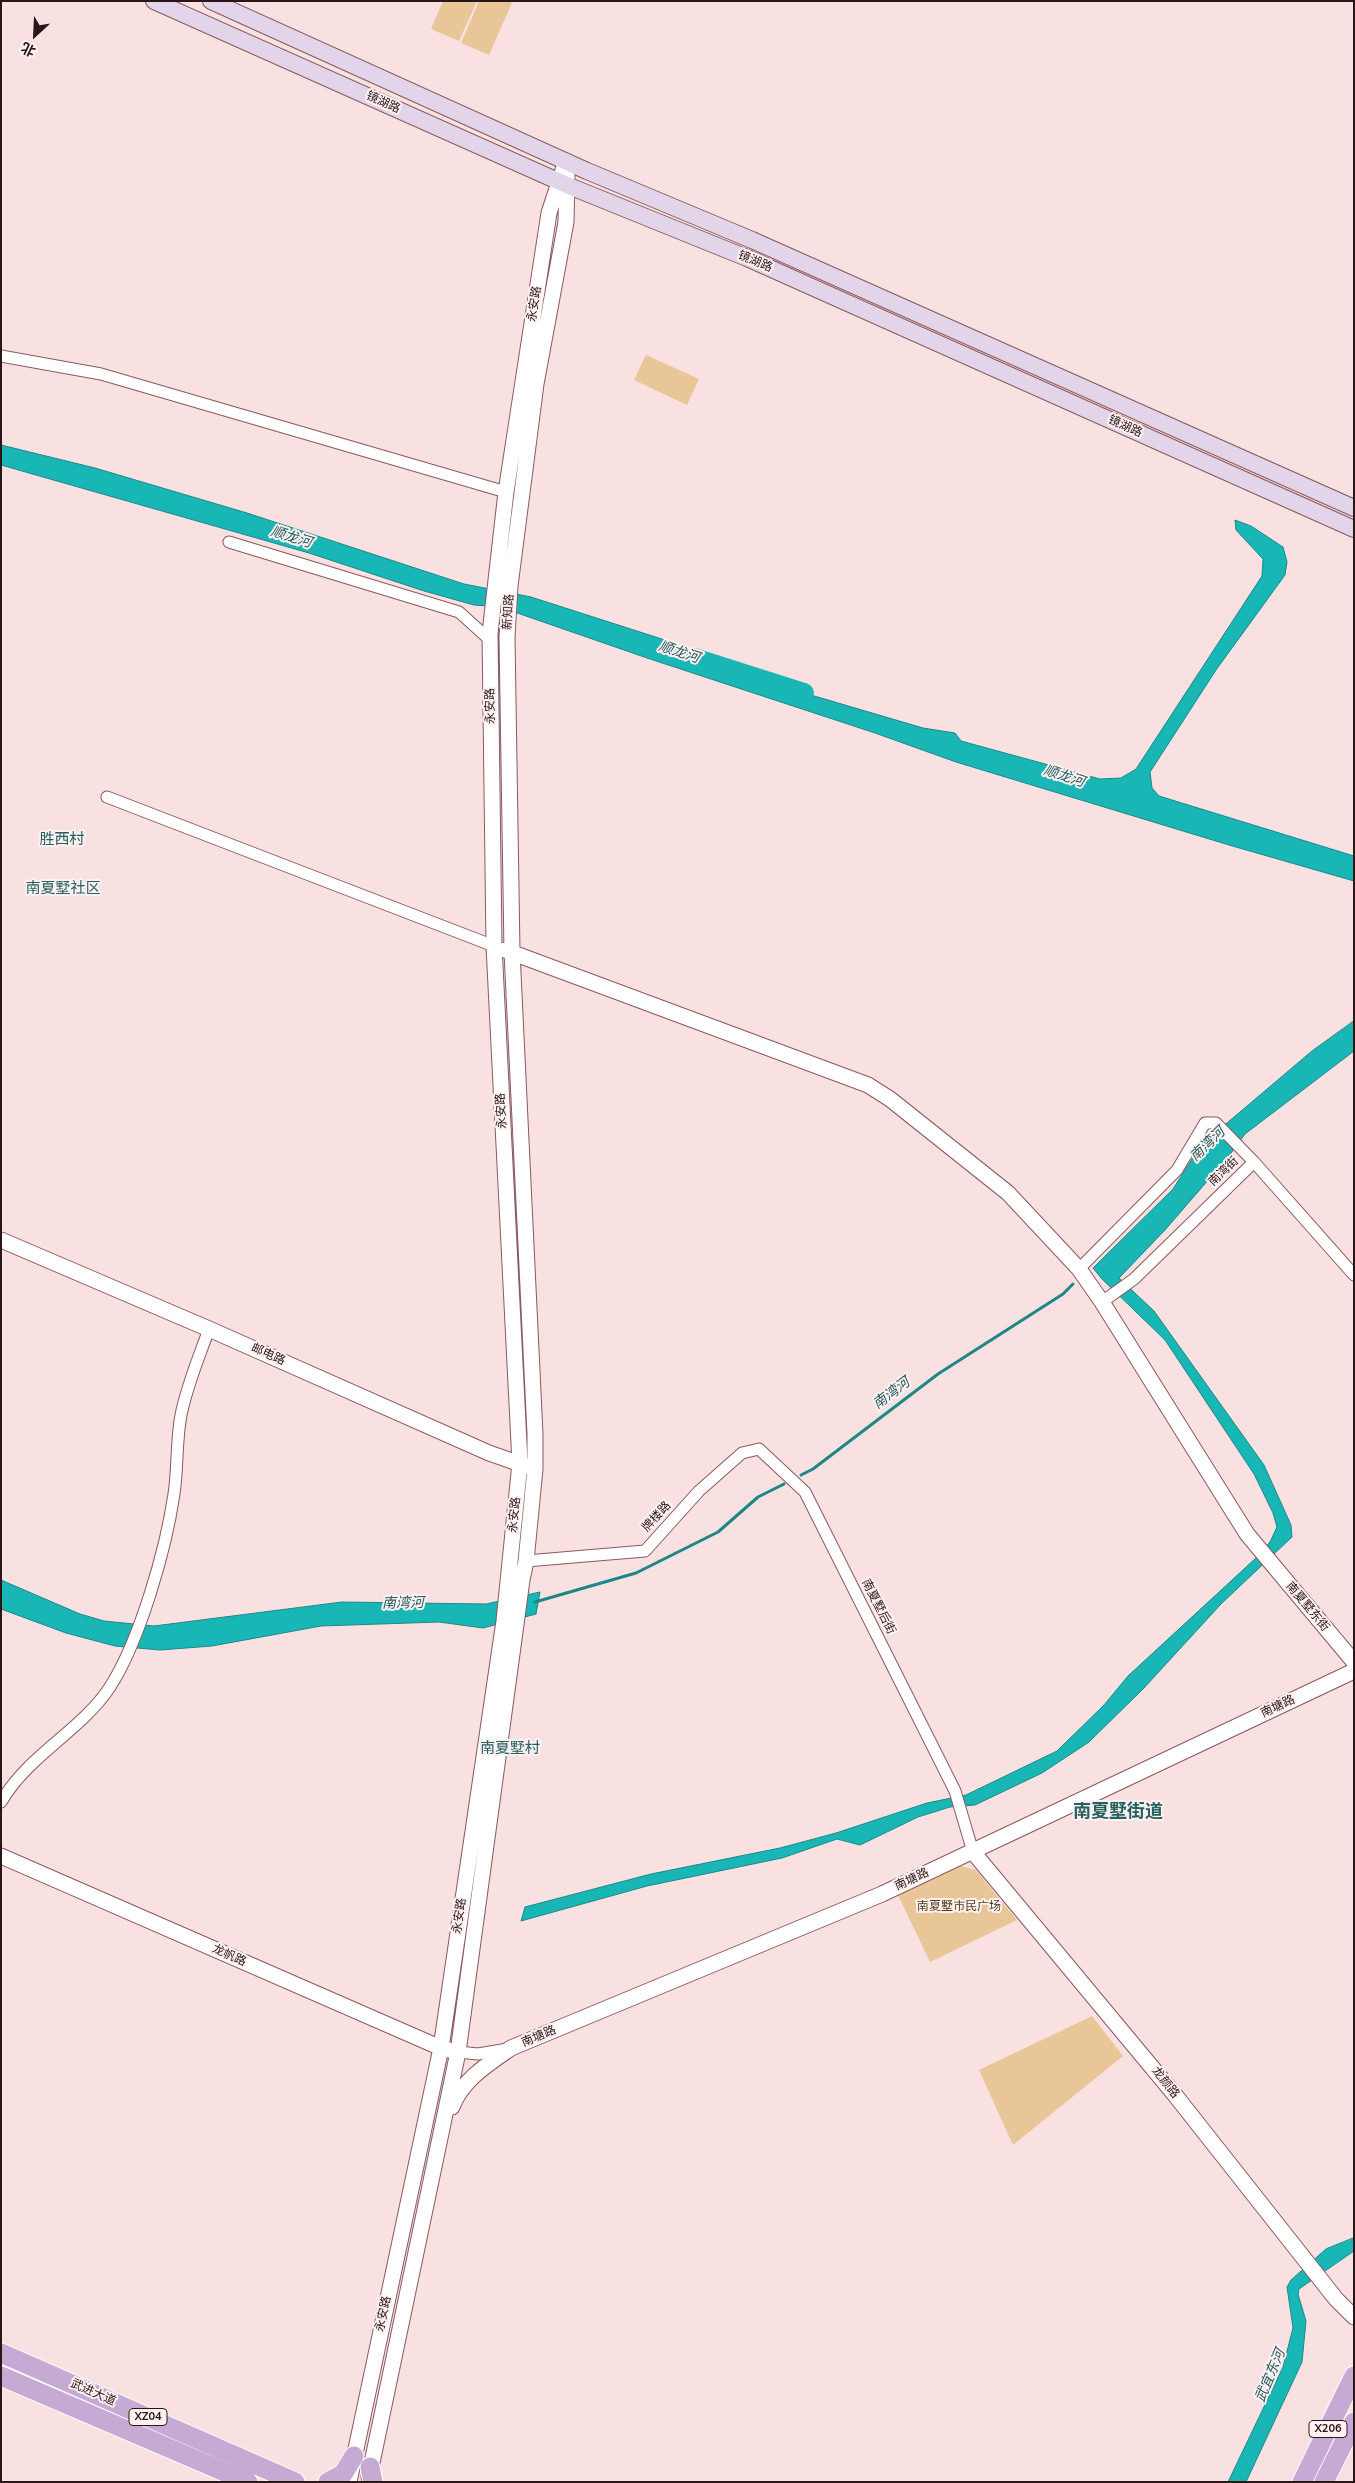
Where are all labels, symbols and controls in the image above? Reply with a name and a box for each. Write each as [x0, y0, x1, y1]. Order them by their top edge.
north arrow [10, 10, 60, 60]
text: 北 [18, 37, 39, 61]
street label: 镜湖路 [364, 89, 402, 117]
street label: 镜湖路 [736, 248, 774, 276]
street label: 永安路 [525, 285, 545, 323]
street label: 镜湖路 [1106, 413, 1144, 441]
water label: 顺龙河 [268, 524, 314, 552]
street label: 新知路 [501, 594, 517, 630]
water label: 顺龙河 [656, 639, 702, 667]
street label: 永安路 [483, 688, 499, 724]
water label: 顺龙河 [1041, 763, 1087, 791]
district label: 胜西村 [40, 831, 84, 849]
district label: 南夏墅社区 [26, 880, 100, 898]
street label: 永安路 [494, 1093, 510, 1129]
water label: 南湾河 [1187, 1124, 1229, 1166]
street label: 南湾街 [1206, 1154, 1242, 1190]
street label: 邮电路 [249, 1341, 287, 1369]
water label: 南湾河 [870, 1375, 914, 1413]
street label: 永安路 [506, 1496, 524, 1534]
street label: 牌楼路 [640, 1499, 674, 1535]
street label: 南夏墅后街 [858, 1577, 898, 1637]
street label: 南夏墅东街 [1282, 1579, 1332, 1635]
water label: 南湾河 [382, 1595, 424, 1613]
street label: 南塘路 [1259, 1693, 1297, 1721]
district label: 南夏墅村 [480, 1740, 540, 1758]
district label: 南夏墅街道 [1073, 1802, 1163, 1824]
street label: 南塘路 [893, 1866, 931, 1894]
street label: 永安路 [450, 1897, 470, 1935]
park label: 南夏墅市民广场 [917, 1900, 1001, 1914]
street label: 龙帆路 [210, 1942, 248, 1970]
street label: 南塘路 [520, 2023, 558, 2051]
street label: 龙颜路 [1148, 2064, 1182, 2102]
street label: 永安路 [373, 2295, 395, 2333]
water label: 武宜东河 [1252, 2347, 1290, 2405]
street label: 武进大道 [68, 2377, 118, 2409]
road number: XZ04 [129, 2408, 167, 2426]
road number: X206 [1309, 2420, 1347, 2438]

